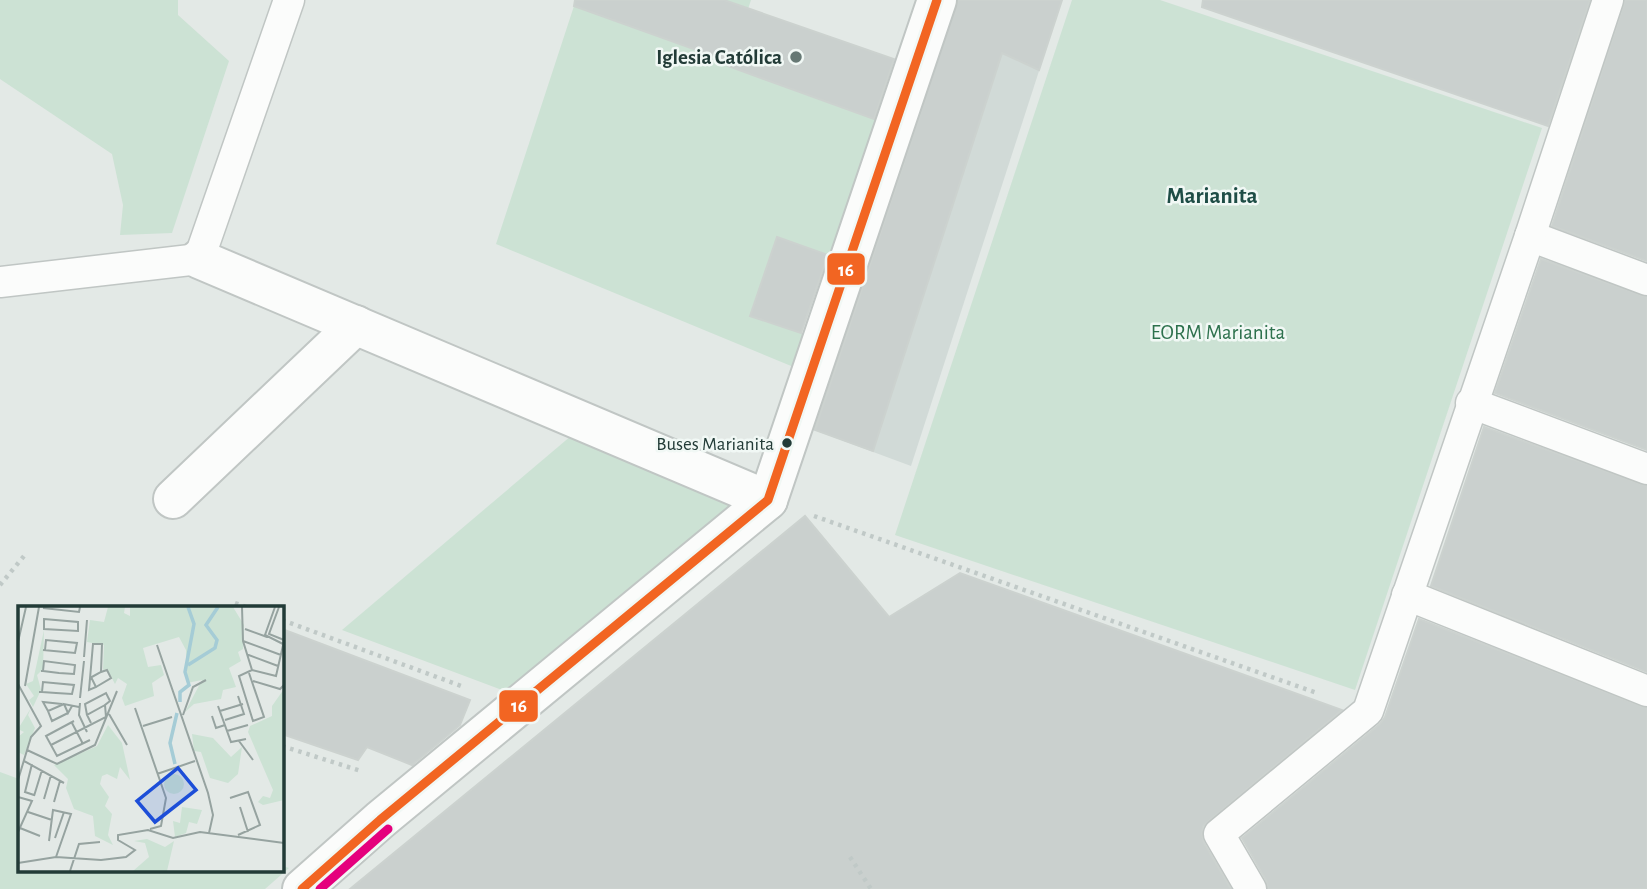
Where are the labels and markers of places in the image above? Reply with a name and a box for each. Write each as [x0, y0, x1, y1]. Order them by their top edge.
place label: Iglesia Católica [656, 47, 782, 68]
marker: Iglesia Católica [788, 49, 804, 65]
place label: Buses Marianita [656, 435, 774, 454]
marker: Buses Marianita [780, 436, 794, 450]

